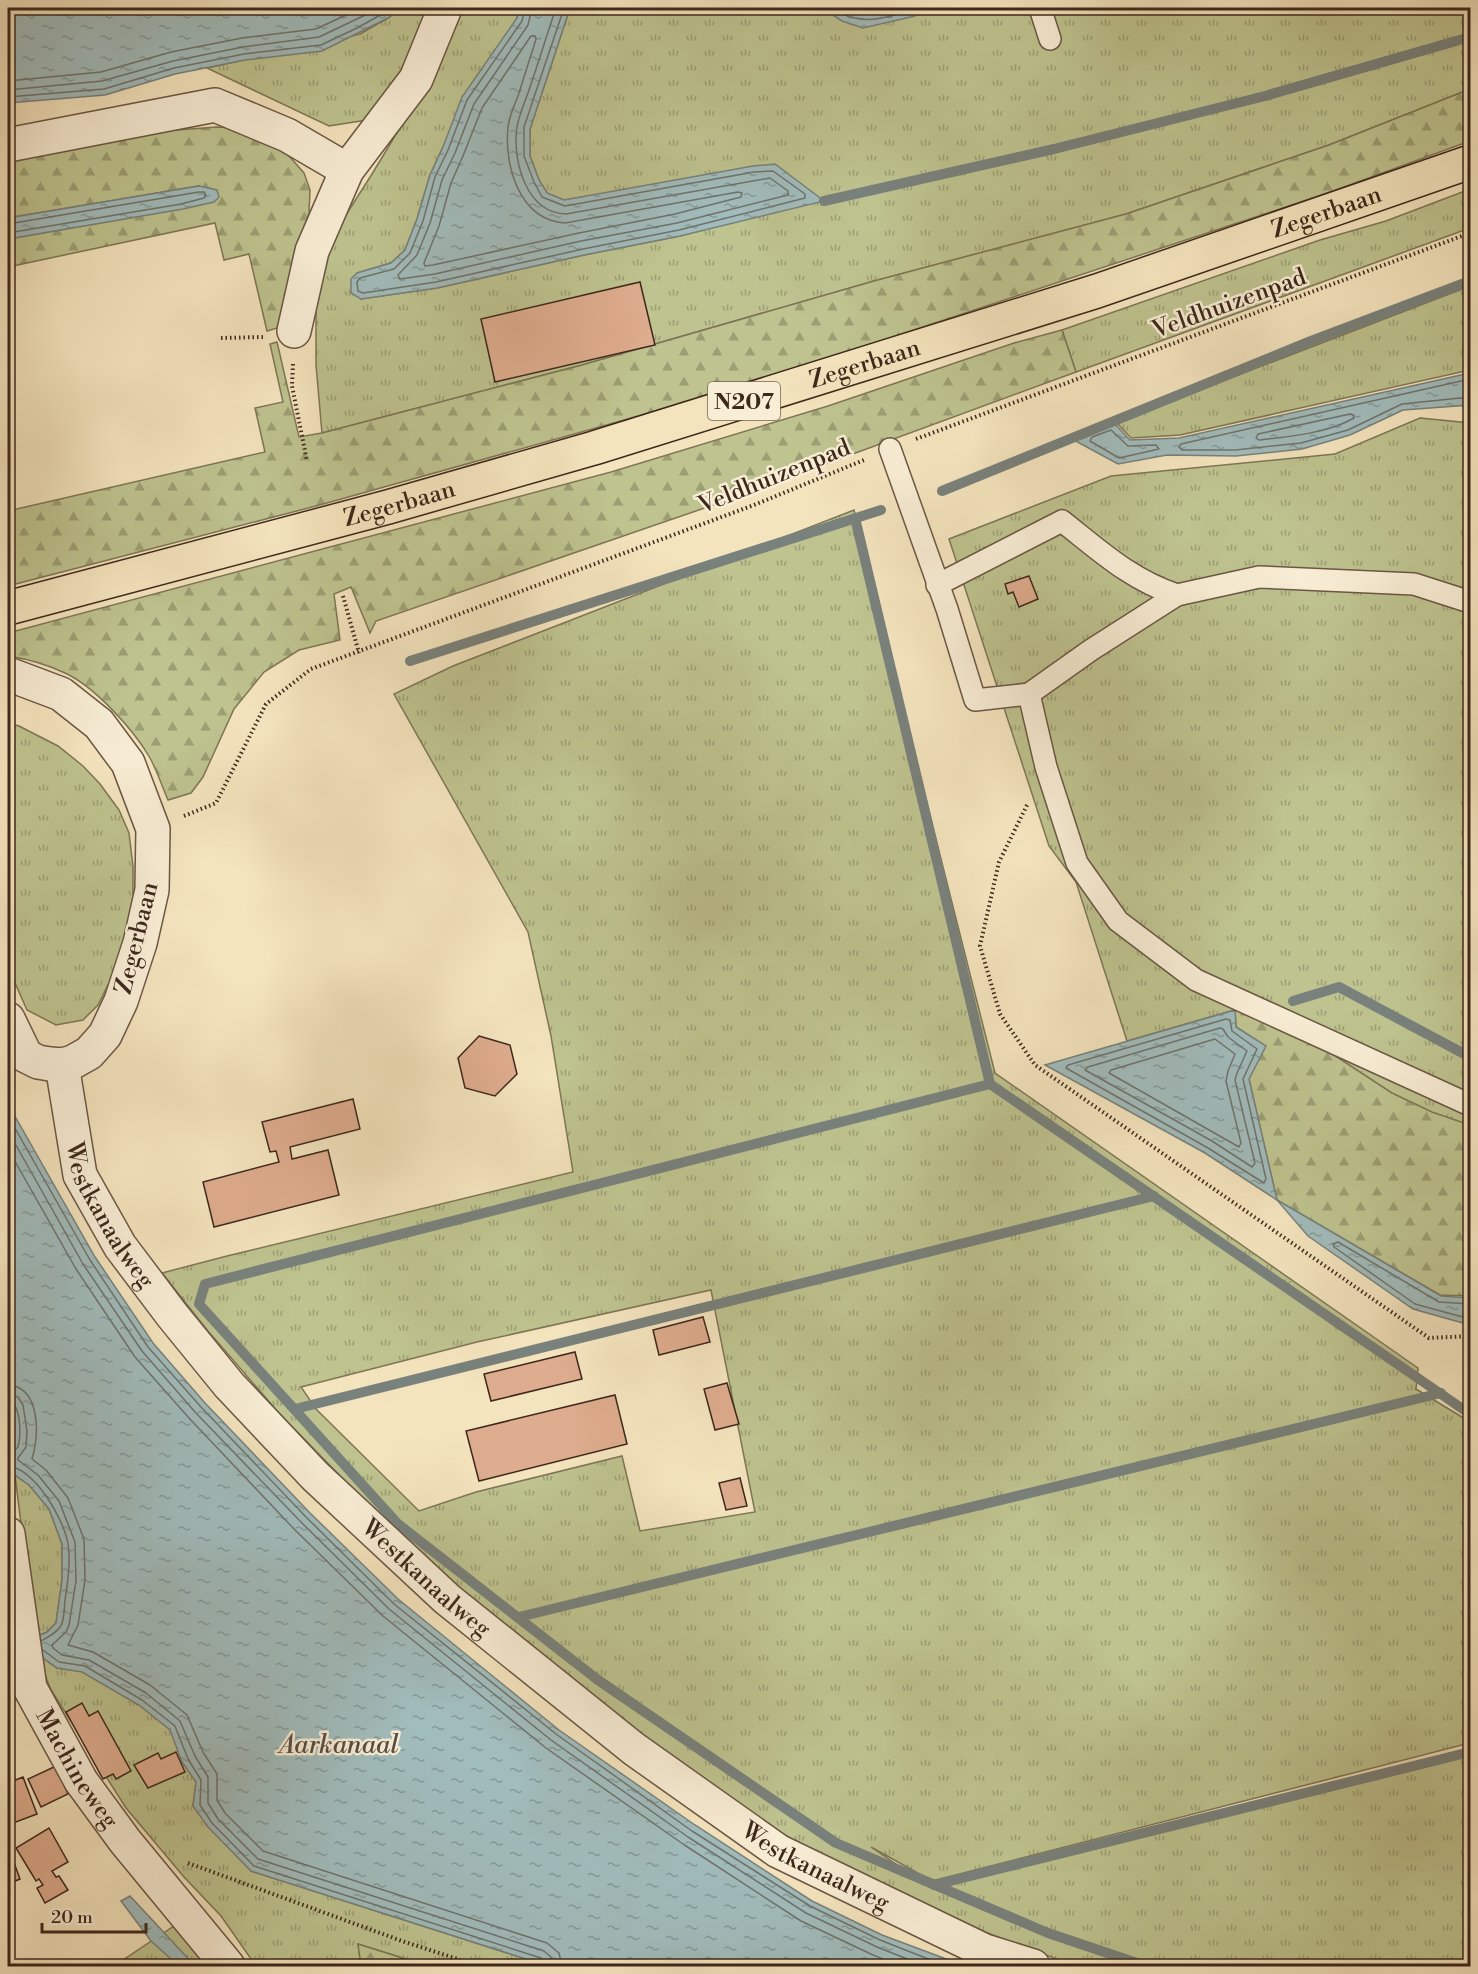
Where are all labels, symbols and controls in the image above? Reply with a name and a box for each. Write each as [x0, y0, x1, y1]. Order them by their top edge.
street label: Zegerbaan [1268, 180, 1386, 246]
street label: Veldhuizenpad [1147, 262, 1311, 346]
street label: Zegerbaan [806, 333, 924, 396]
road number: N207 [708, 382, 780, 420]
street label: Veldhuizenpad [693, 433, 855, 521]
street label: Zegerbaan [340, 475, 459, 534]
street label: Zegerbaan [109, 879, 165, 997]
street label: Westkanaalweg [59, 1139, 161, 1295]
street label: Westkanaalweg [354, 1512, 497, 1645]
street label: Machineweg [28, 1704, 125, 1835]
water label: Aarkanaal [276, 1729, 399, 1761]
street label: Westkanaalweg [734, 1815, 895, 1919]
scale bar [42, 1896, 146, 1934]
text: 20 m [51, 1906, 93, 1929]

